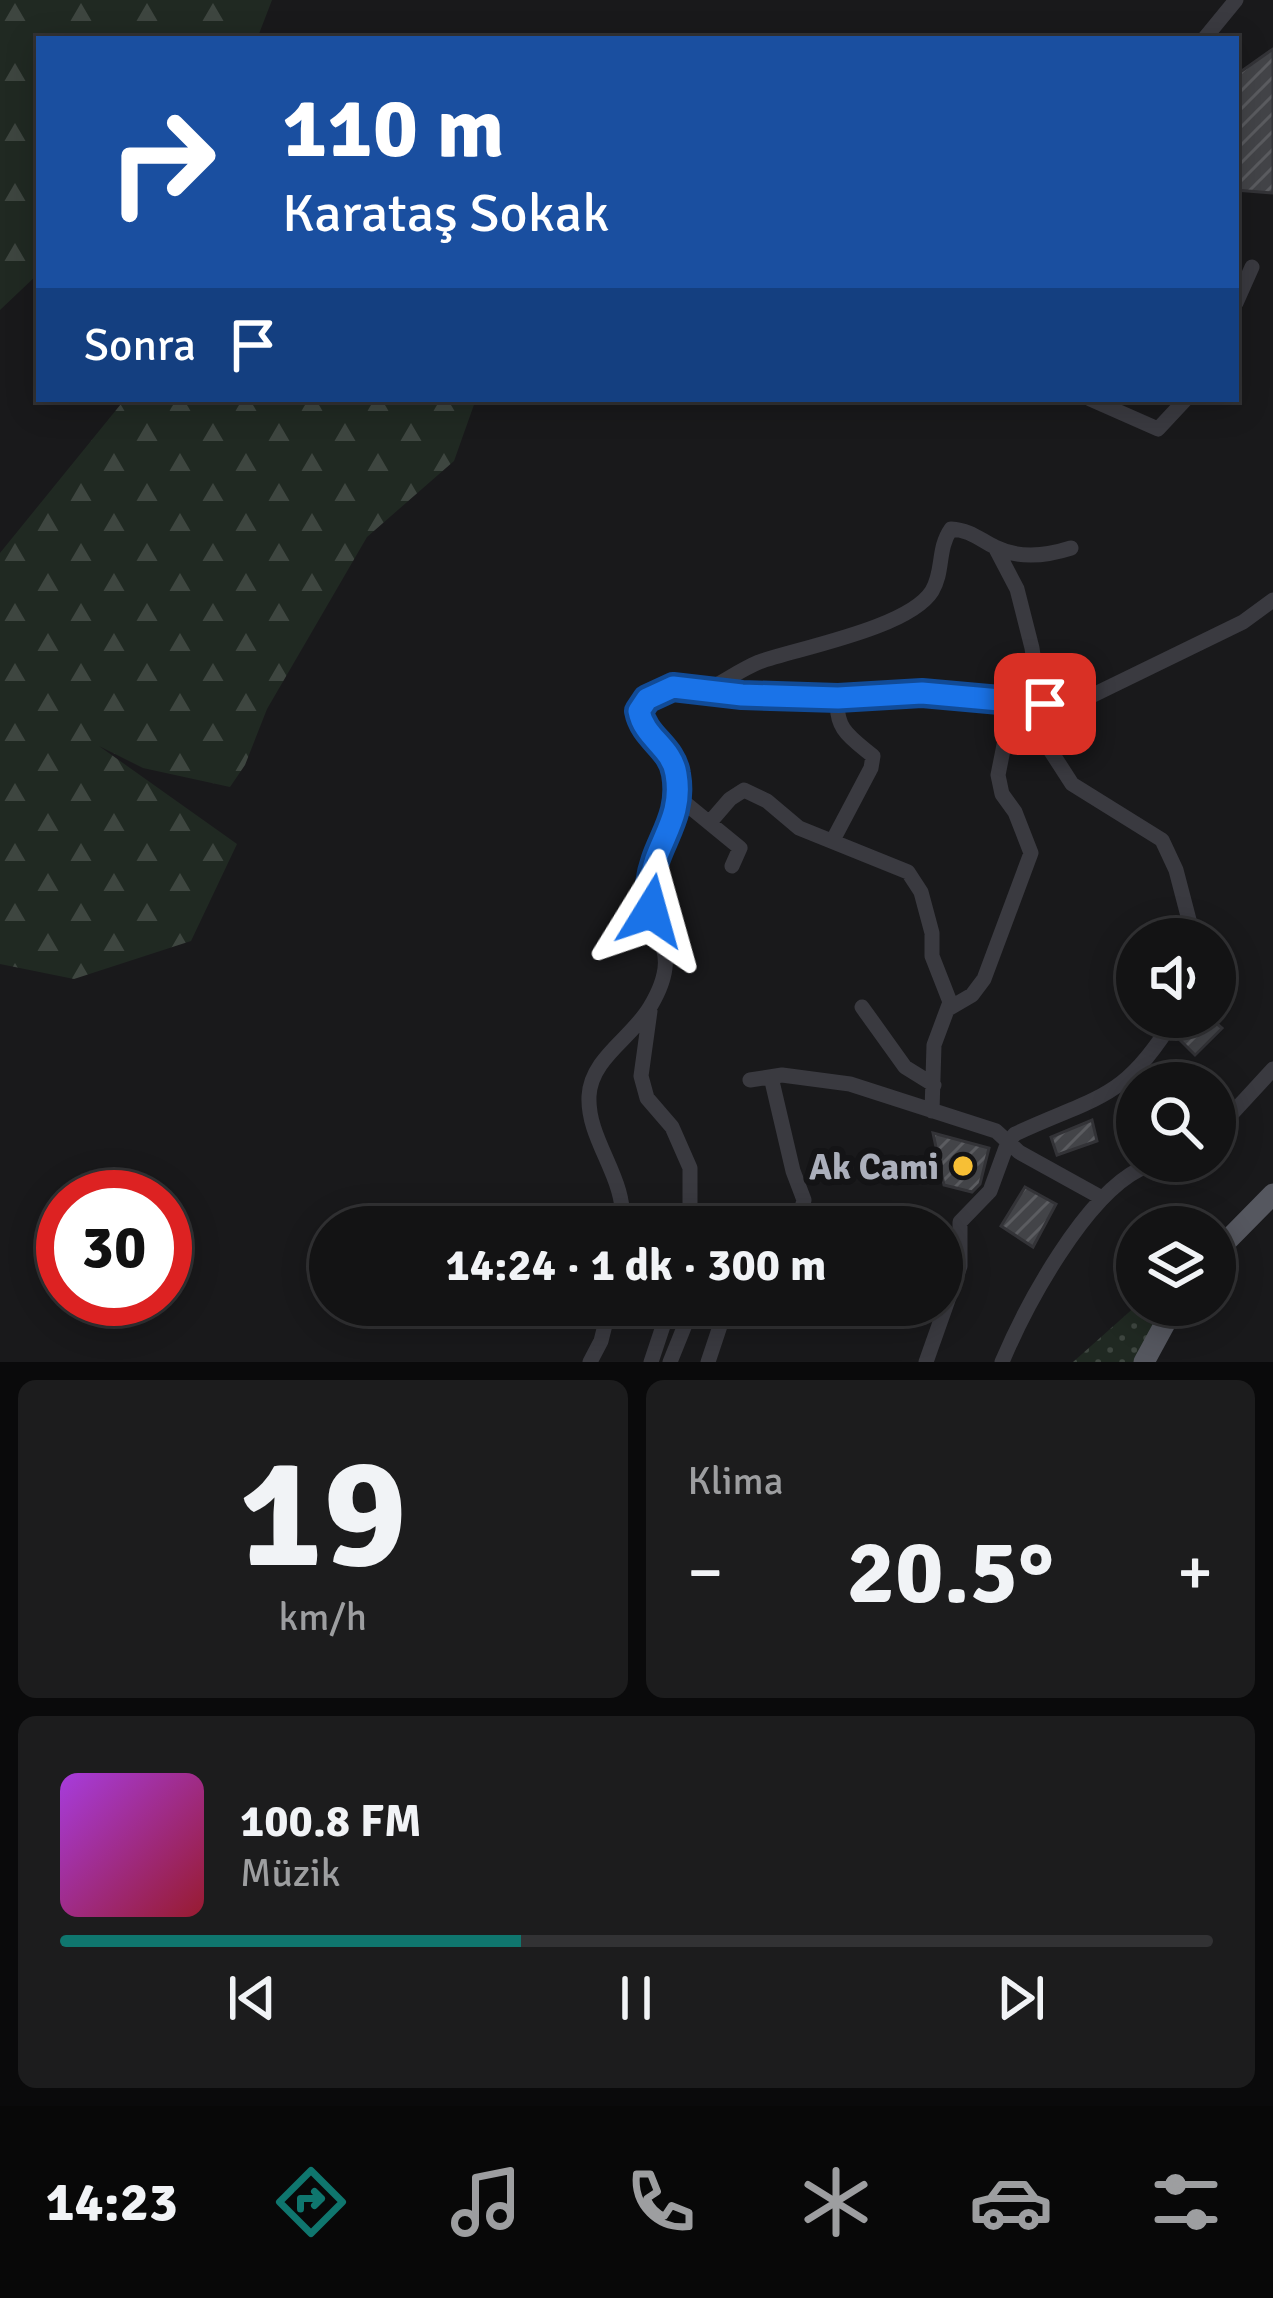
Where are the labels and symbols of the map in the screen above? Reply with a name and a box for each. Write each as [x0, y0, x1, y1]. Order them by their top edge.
pin [994, 653, 1096, 755]
position arrow [588, 848, 714, 974]
place label: Ak Cami [809, 1145, 939, 1190]
marker: Ak Cami [950, 1153, 976, 1179]
speed limit sign: 30 [36, 1170, 192, 1326]

